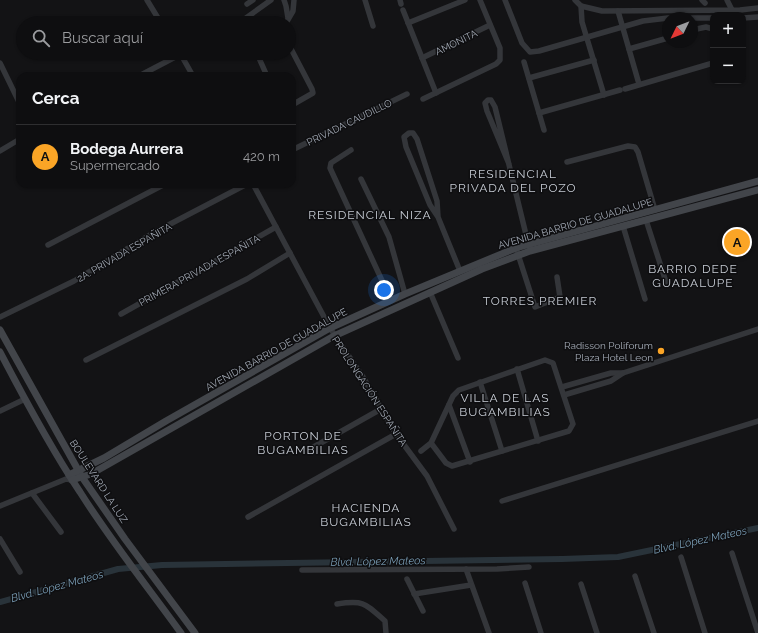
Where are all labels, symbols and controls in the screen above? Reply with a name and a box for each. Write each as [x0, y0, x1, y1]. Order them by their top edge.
north arrow [662, 12, 698, 48]
map controls [710, 12, 746, 84]
button: + [710, 12, 746, 48]
search box [16, 16, 296, 60]
icon: search [30, 27, 52, 49]
street label: AMONITA [433, 27, 479, 57]
text: Buscar aquí [62, 29, 143, 47]
button: − [710, 48, 746, 84]
text: Cerca [32, 88, 80, 108]
street label: PRIVADA CAUDILLO [305, 97, 394, 148]
text: Bodega Aurrera [70, 140, 183, 158]
text: A [41, 149, 49, 164]
text: 420 m [243, 149, 280, 164]
text: Supermercado [70, 158, 160, 173]
district label: RESIDENCIAL PRIVADA DEL POZO [449, 167, 577, 195]
street label: AVENIDA BARRIO DE GUADALUPE [497, 196, 654, 251]
district label: RESIDENCIAL NIZA [308, 208, 432, 222]
street label: 2A. PRIVADA ESPAÑITA [75, 221, 174, 284]
pin: A [724, 227, 750, 257]
street label: PRIMERA PRIVADA ESPAÑITA [137, 232, 262, 308]
district label: BARRIO DEDE GUADALUPE [648, 262, 738, 290]
your location [374, 280, 394, 300]
district label: TORRES PREMIER [483, 294, 597, 308]
street label: AVENIDA BARRIO DE GUADALUPE [204, 306, 349, 393]
street label: PROLONGACIÓN ESPAÑITA [330, 334, 409, 448]
place label: Radisson Poliforum Plaza Hotel Leon [564, 340, 653, 363]
marker: Radisson Poliforum Plaza Hotel Leon [656, 346, 666, 356]
district label: VILLA DE LAS BUGAMBILIAS [459, 391, 551, 419]
district label: PORTON DE BUGAMBILIAS [257, 429, 349, 457]
street label: BOULEVARD LA LUZ [68, 438, 130, 525]
district label: HACIENDA BUGAMBILIAS [320, 501, 412, 529]
water label: Blvd. López Mateos [652, 524, 748, 557]
water label: Blvd. López Mateos [330, 554, 426, 569]
water label: Blvd. López Mateos [9, 568, 105, 605]

